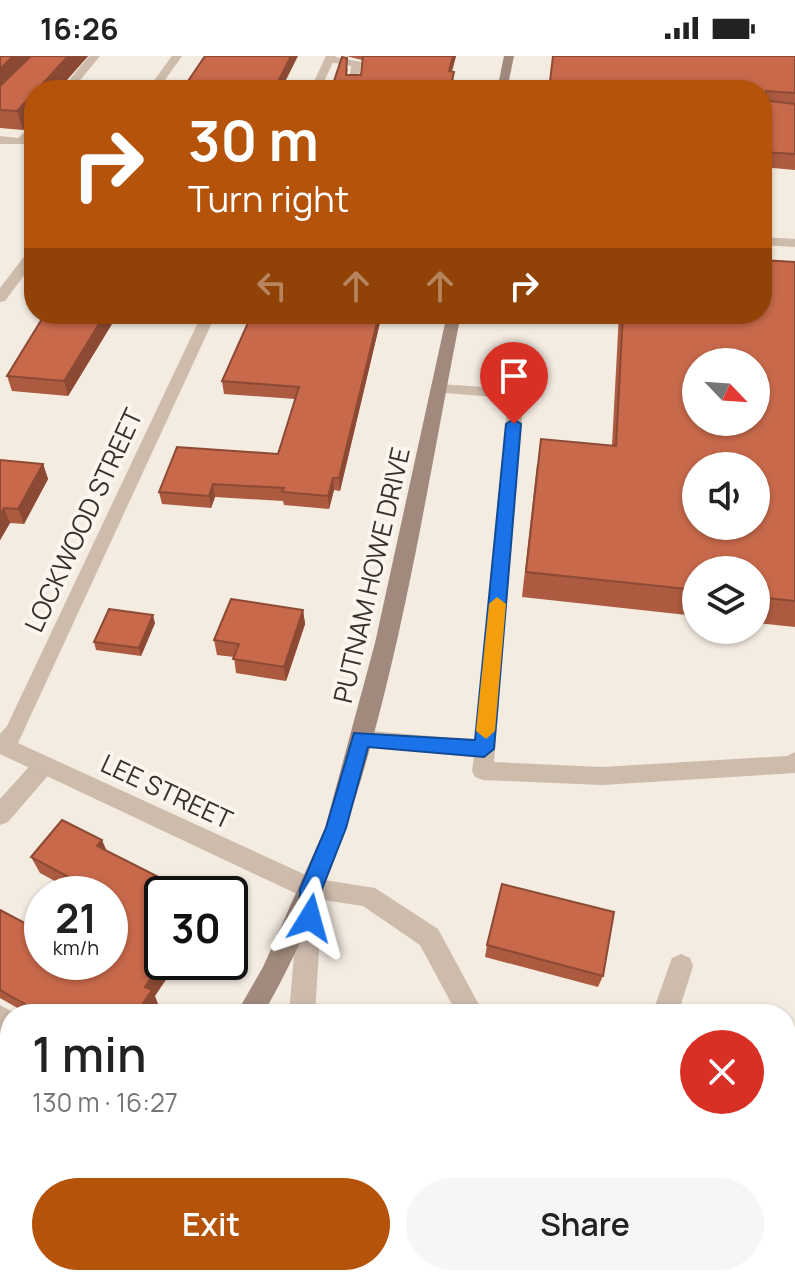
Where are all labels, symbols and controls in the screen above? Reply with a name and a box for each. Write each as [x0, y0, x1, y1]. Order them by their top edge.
text: 16:26 [40, 8, 119, 49]
text: 30 m [188, 101, 319, 178]
icon: right [56, 112, 160, 216]
text: Turn right [188, 174, 349, 223]
icon: left [250, 264, 294, 308]
icon: ahead [334, 264, 378, 308]
icon: ahead [418, 264, 462, 308]
icon: right [502, 264, 546, 308]
pin [480, 342, 548, 424]
north arrow [682, 348, 770, 436]
map controls [682, 348, 770, 644]
icon: arrive [492, 354, 536, 398]
street label: LOCKWOOD STREET [15, 402, 151, 638]
street label: PUTNAM HOWE DRIVE [324, 444, 418, 706]
button: sound [682, 452, 770, 540]
button: layers [682, 556, 770, 644]
street label: LEE STREET [95, 745, 239, 837]
speed limit sign: 30 [144, 876, 248, 980]
position arrow [268, 876, 352, 960]
text: 21 [55, 890, 97, 945]
text: km/h [53, 934, 99, 961]
text: 1 min [32, 1021, 146, 1086]
button: close [680, 1030, 764, 1114]
text: 130 m · 16:27 [32, 1084, 178, 1120]
button: Exit [32, 1178, 390, 1270]
button: Share [406, 1178, 764, 1270]

